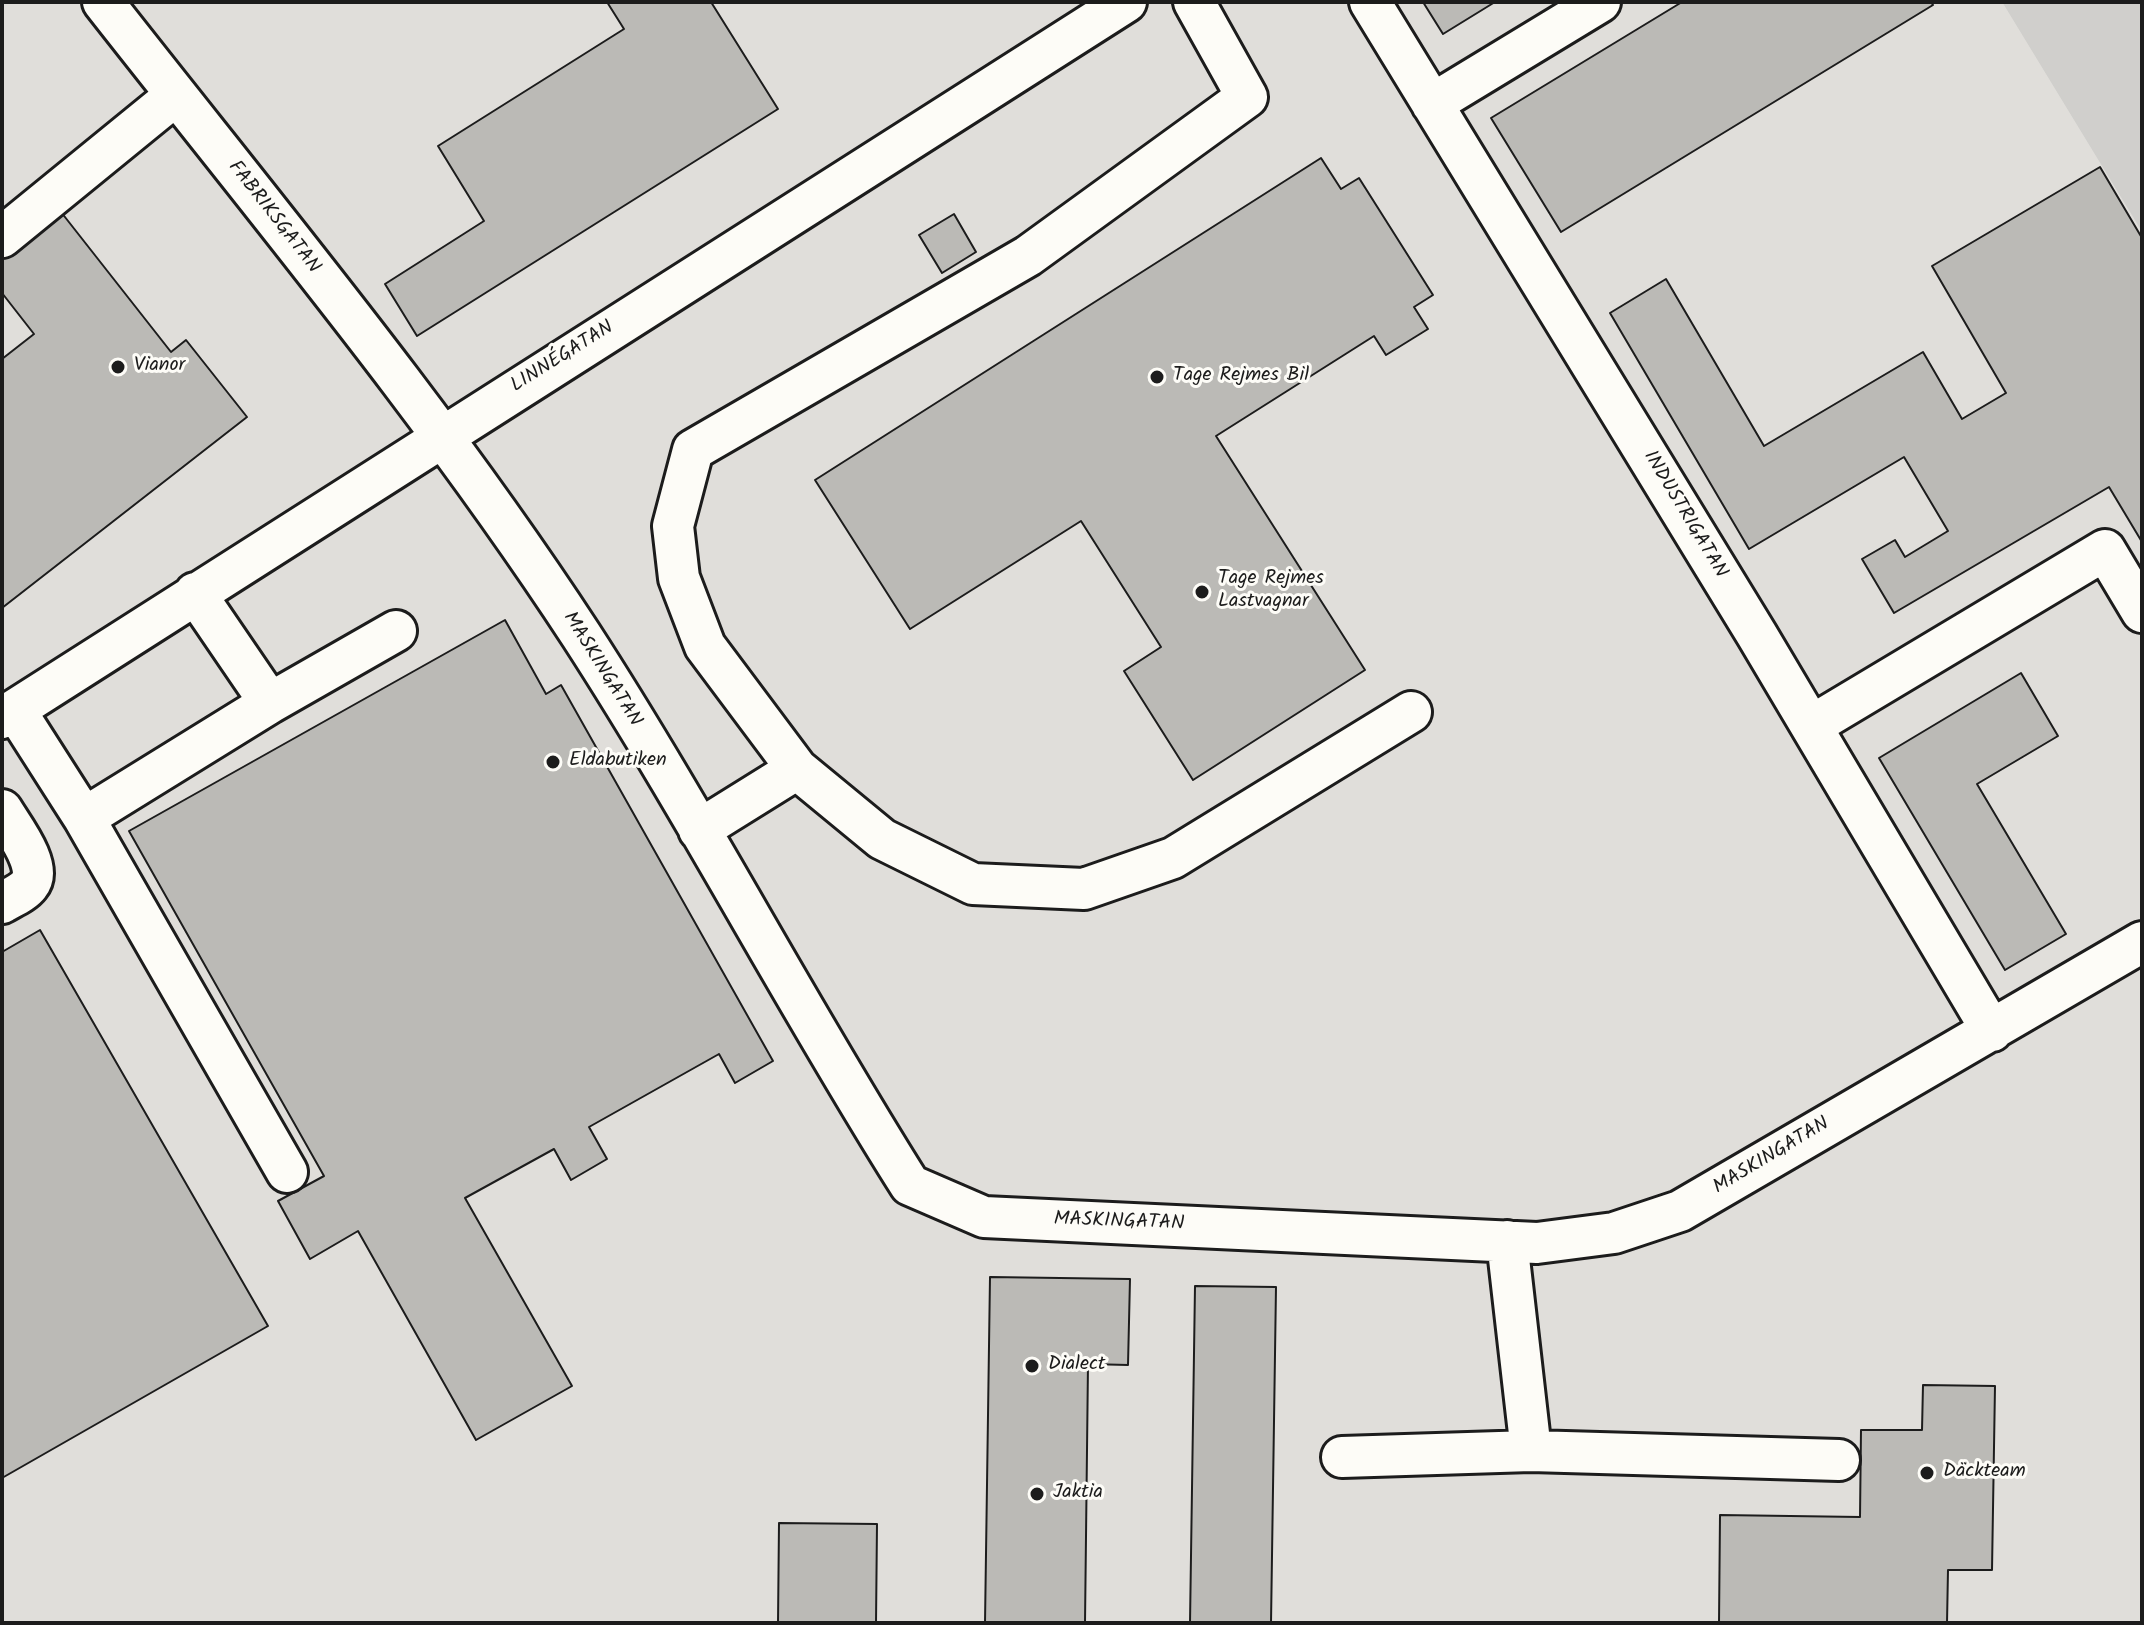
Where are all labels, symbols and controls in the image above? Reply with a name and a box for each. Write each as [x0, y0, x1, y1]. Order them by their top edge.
street label: FABRIKSGATAN [222, 157, 324, 279]
street label: LINNÉGATAN [507, 317, 619, 399]
place label: Vianor [134, 355, 185, 379]
marker: Vianor [109, 358, 127, 376]
place label: Tage Rejmes Bil [1173, 365, 1309, 389]
marker: Tage Rejmes Bil [1148, 368, 1166, 386]
street label: INDUSTRIGATAN [1636, 447, 1732, 583]
place label: Tage Rejmes Lastvagnar [1218, 568, 1324, 615]
marker: Tage Rejmes Lastvagnar [1193, 583, 1211, 601]
street label: MASKINGATAN [556, 608, 646, 732]
place label: Eldabutiken [569, 750, 667, 774]
marker: Eldabutiken [544, 753, 562, 771]
street label: MASKINGATAN [1710, 1113, 1834, 1201]
street label: MASKINGATAN [1053, 1209, 1185, 1237]
place label: Dialect [1048, 1354, 1106, 1378]
marker: Dialect [1023, 1357, 1041, 1375]
place label: Däckteam [1943, 1461, 2026, 1485]
marker: Däckteam [1918, 1464, 1936, 1482]
place label: Jaktia [1053, 1482, 1103, 1506]
marker: Jaktia [1028, 1485, 1046, 1503]

